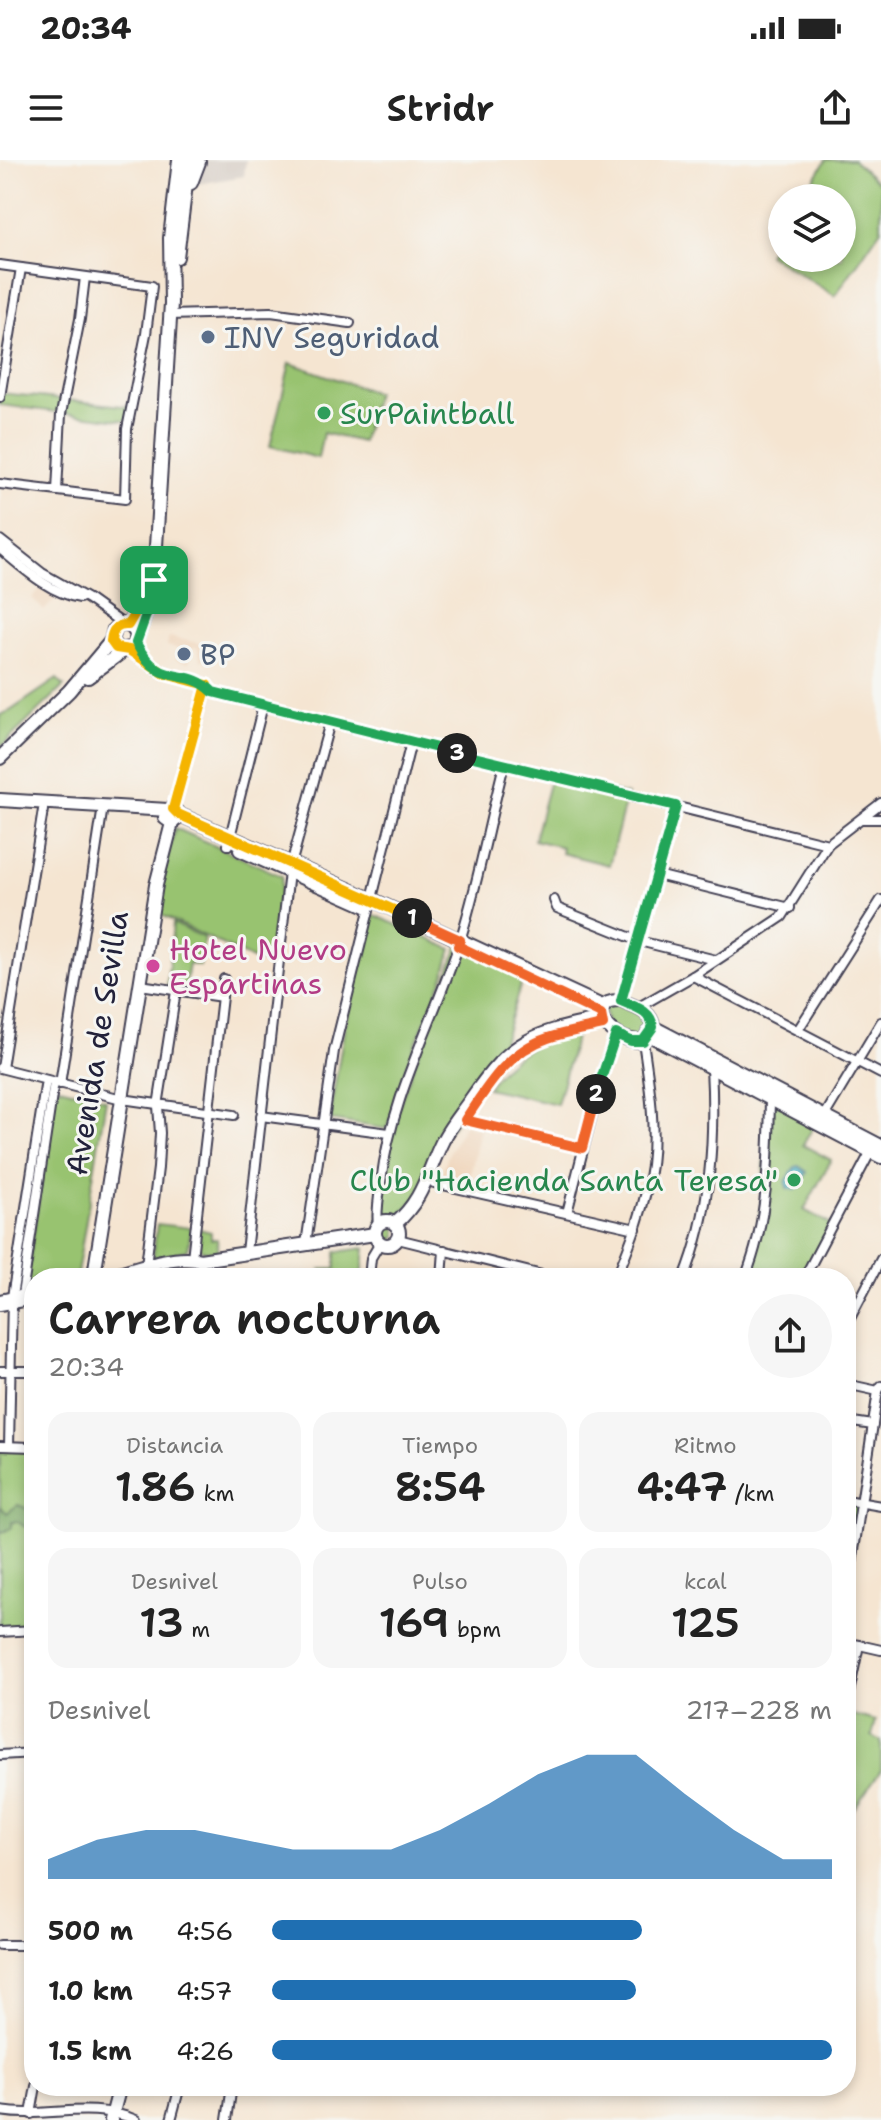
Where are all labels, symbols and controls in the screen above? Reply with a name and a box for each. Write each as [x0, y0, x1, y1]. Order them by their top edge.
text: 20:34 [40, 8, 132, 49]
text: Stridr [387, 84, 494, 133]
icon: menu [24, 86, 68, 130]
icon: share [813, 86, 857, 130]
map controls [768, 184, 856, 272]
button: layers [768, 184, 856, 272]
place label: INV Seguridad [224, 317, 439, 358]
marker: INV Seguridad [199, 328, 217, 346]
place label: SurPaintball [340, 393, 514, 434]
marker: SurPaintball [315, 404, 333, 422]
pin [120, 546, 188, 614]
icon: arrive [132, 558, 176, 602]
place label: BP [200, 634, 236, 675]
marker: BP [175, 645, 193, 663]
pin: 3 [437, 733, 477, 773]
text: 3 [449, 738, 465, 767]
pin: 1 [392, 898, 432, 938]
text: 1 [407, 903, 417, 932]
street label: Avenida de Sevilla [56, 908, 138, 1178]
place label: Hotel Nuevo Espartinas [169, 929, 347, 1004]
marker: Hotel Nuevo Espartinas [144, 957, 162, 975]
pin: 2 [576, 1074, 616, 1114]
text: 2 [588, 1079, 604, 1108]
place label: Club "Hacienda Santa Teresa" [349, 1160, 778, 1201]
marker: Club "Hacienda Santa Teresa" [785, 1171, 803, 1189]
text: Carrera nocturna [48, 1289, 440, 1348]
button: share [748, 1294, 832, 1378]
text: 20:34 [48, 1349, 124, 1384]
text: Distancia [126, 1431, 223, 1460]
text: Tiempo [402, 1431, 478, 1460]
text: Ritmo [674, 1431, 737, 1460]
text: 1.86 [115, 1460, 196, 1514]
text: 8:54 [394, 1460, 486, 1514]
text: 4:47 [636, 1460, 728, 1514]
text: km [196, 1479, 235, 1508]
text: /km [728, 1479, 774, 1508]
text: Desnivel [131, 1567, 218, 1596]
text: Pulso [412, 1567, 468, 1596]
text: kcal [684, 1567, 727, 1596]
text: 13 [139, 1596, 184, 1650]
text: 169 [379, 1596, 449, 1650]
text: 125 [671, 1596, 740, 1650]
text: m [184, 1615, 210, 1644]
text: bpm [449, 1615, 501, 1644]
text: Desnivel [48, 1692, 150, 1727]
text: 217–228 m [685, 1692, 832, 1727]
text: 500 m [48, 1913, 133, 1948]
text: 4:56 [176, 1913, 233, 1948]
text: 1.0 km [48, 1973, 133, 2008]
text: 4:57 [176, 1973, 233, 2008]
text: 1.5 km [48, 2033, 132, 2068]
text: 4:26 [176, 2033, 234, 2068]

